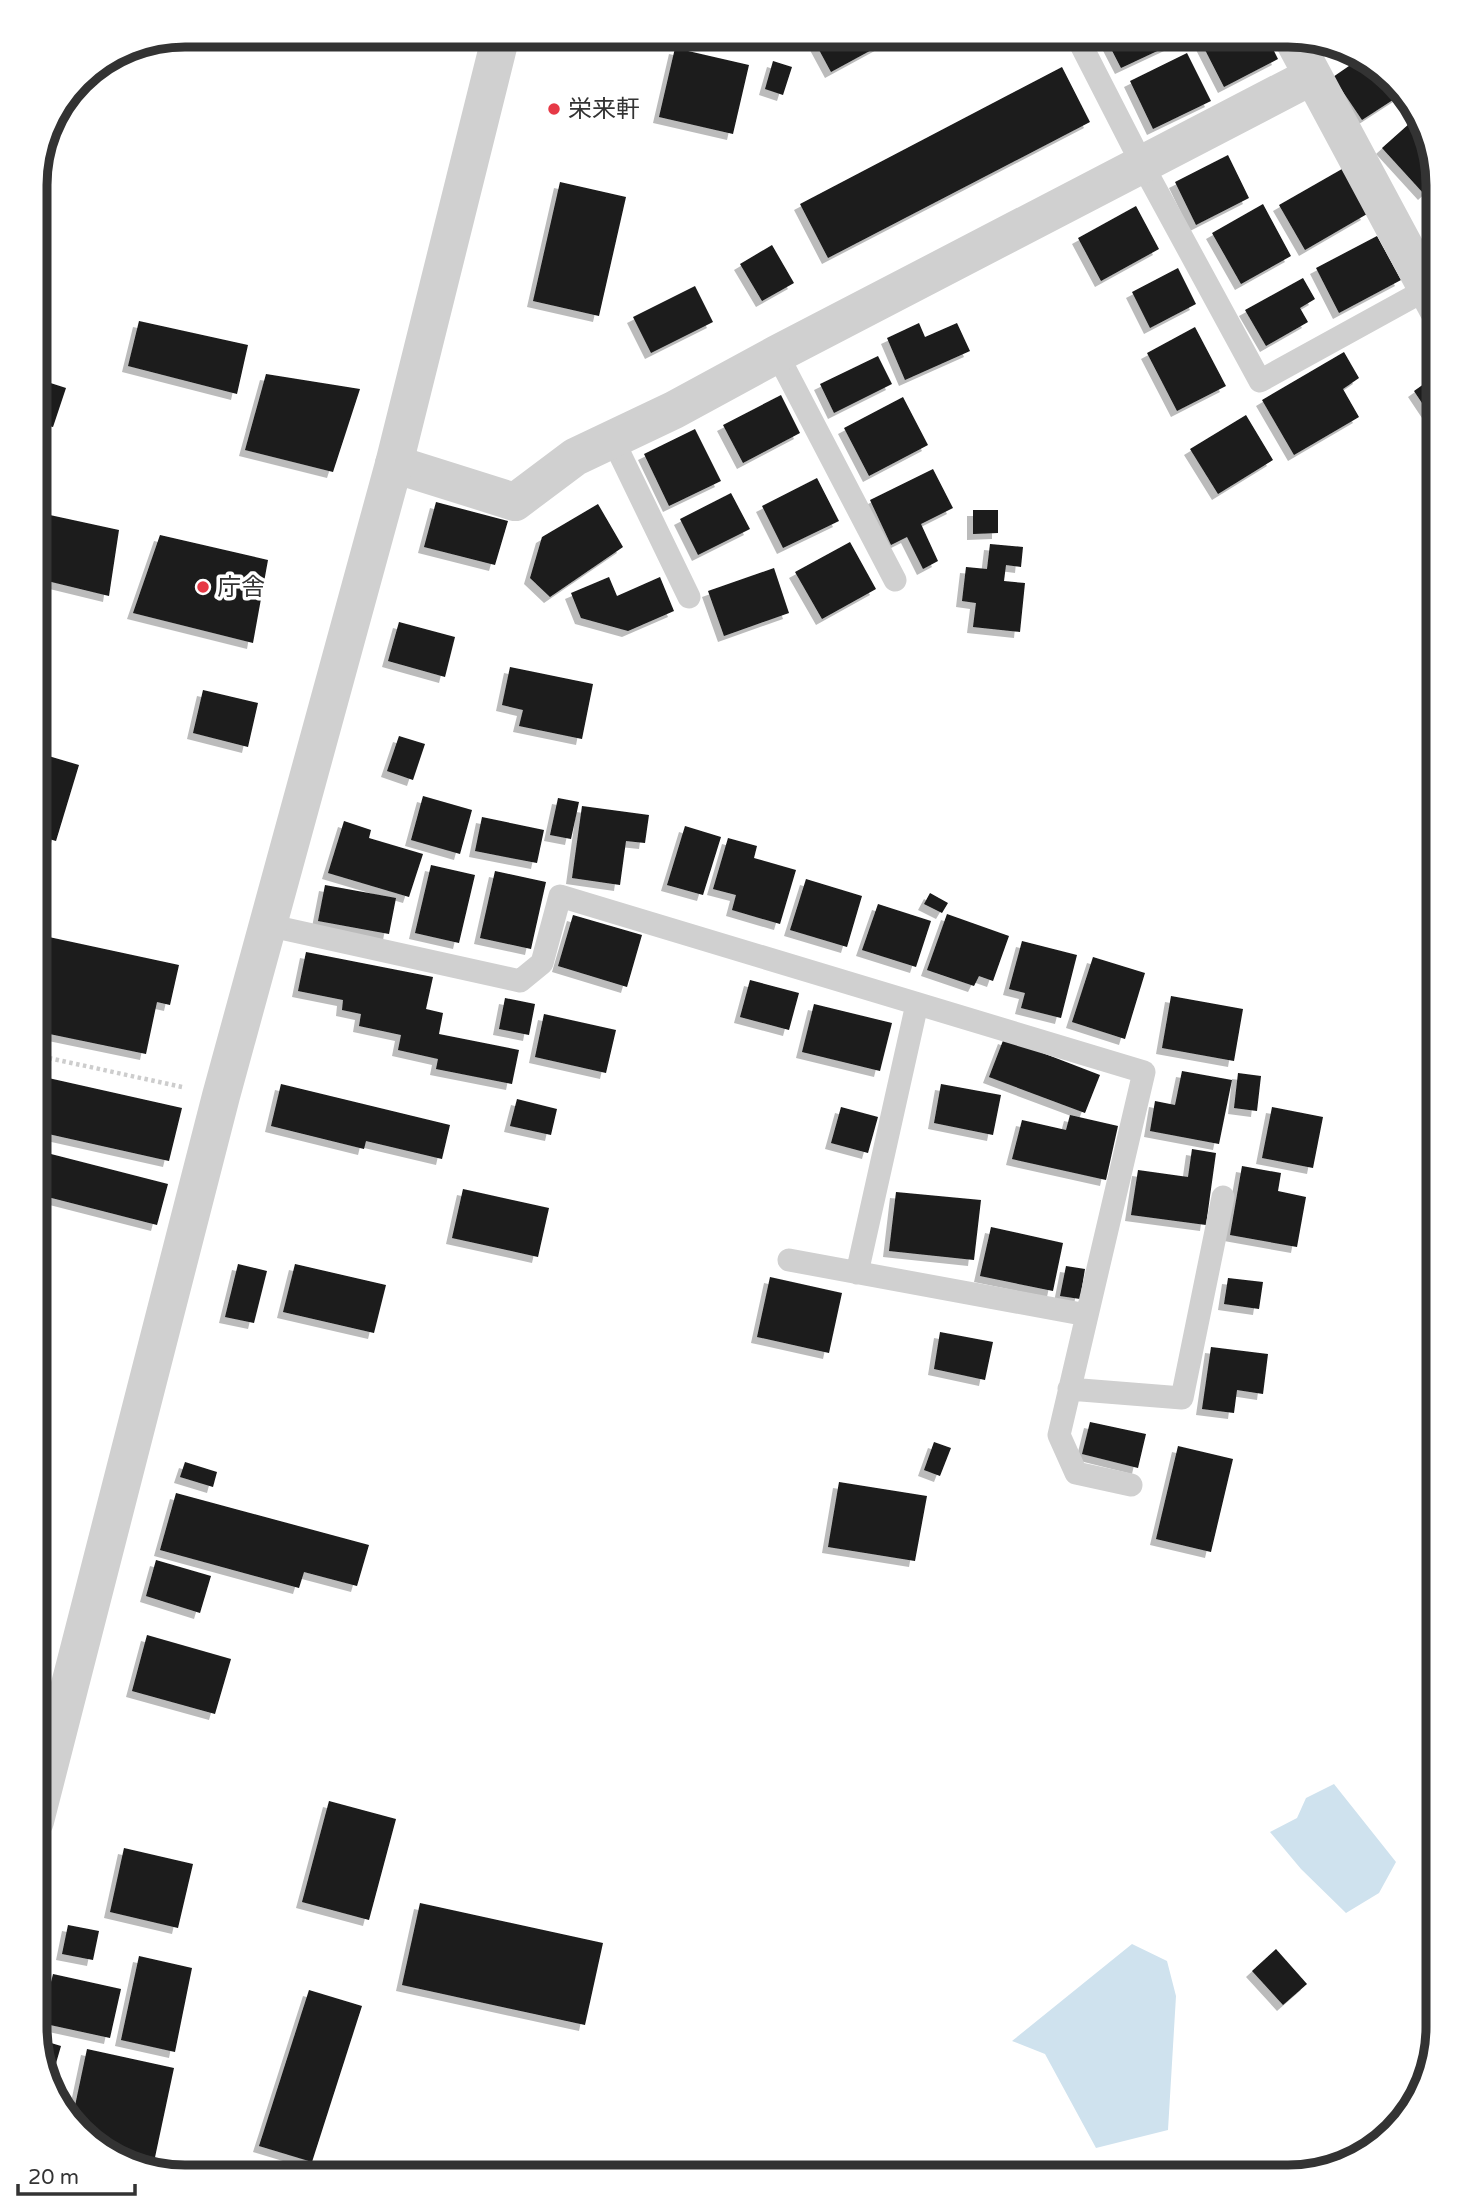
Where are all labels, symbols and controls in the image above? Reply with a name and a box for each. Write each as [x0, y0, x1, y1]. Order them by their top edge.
place label: 栄来軒 [568, 95, 640, 124]
marker: 栄来軒 [546, 101, 562, 117]
place label: 庁舎 [217, 573, 265, 602]
marker: 庁舎 [195, 579, 211, 595]
scale bar [18, 2152, 135, 2196]
text: 20 m [28, 2165, 79, 2190]

